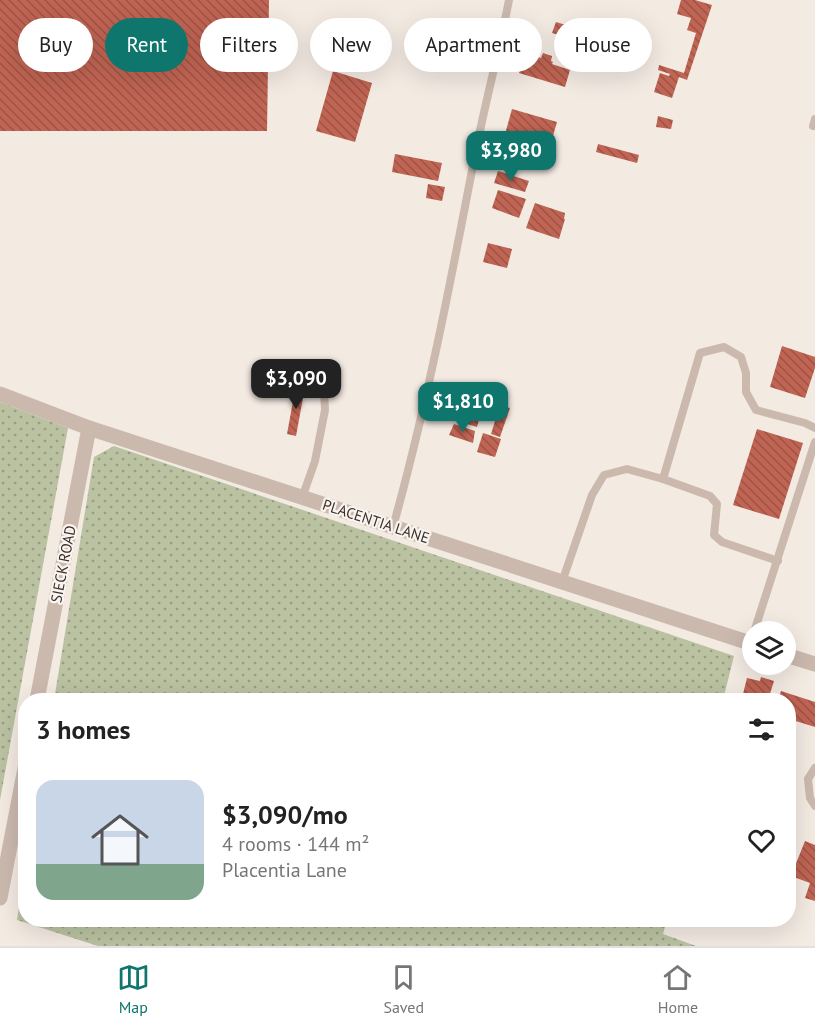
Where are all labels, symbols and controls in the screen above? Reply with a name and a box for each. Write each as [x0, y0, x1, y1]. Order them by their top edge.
chip: Buy [18, 18, 93, 72]
chip: Rent [105, 18, 188, 72]
chip: Filters [200, 18, 298, 72]
chip: New [310, 18, 392, 72]
chip: Apartment [404, 18, 542, 72]
chip: House [554, 18, 652, 72]
pin: $3,980 [462, 131, 560, 182]
text: $3,980 [480, 137, 542, 163]
pin: $3,090 [247, 359, 345, 410]
text: $3,090 [265, 365, 327, 391]
pin: $1,810 [414, 382, 512, 433]
text: $1,810 [432, 388, 494, 414]
street label: PLACENTIA LANE [320, 495, 432, 547]
street label: SIECK ROAD [46, 524, 80, 604]
map controls [742, 621, 796, 675]
button: layers [742, 621, 796, 675]
text: 3 homes [36, 713, 131, 746]
icon: filters [745, 713, 778, 746]
text: $3,090/mo [222, 798, 348, 831]
icon: home [84, 804, 156, 876]
icon: heart [745, 824, 778, 857]
text: 4 rooms · 144 m² [222, 831, 369, 857]
text: Placentia Lane [222, 857, 347, 883]
tab: Map [117, 961, 150, 1017]
tab: Saved [383, 961, 424, 1017]
tab: Home [658, 961, 698, 1017]

